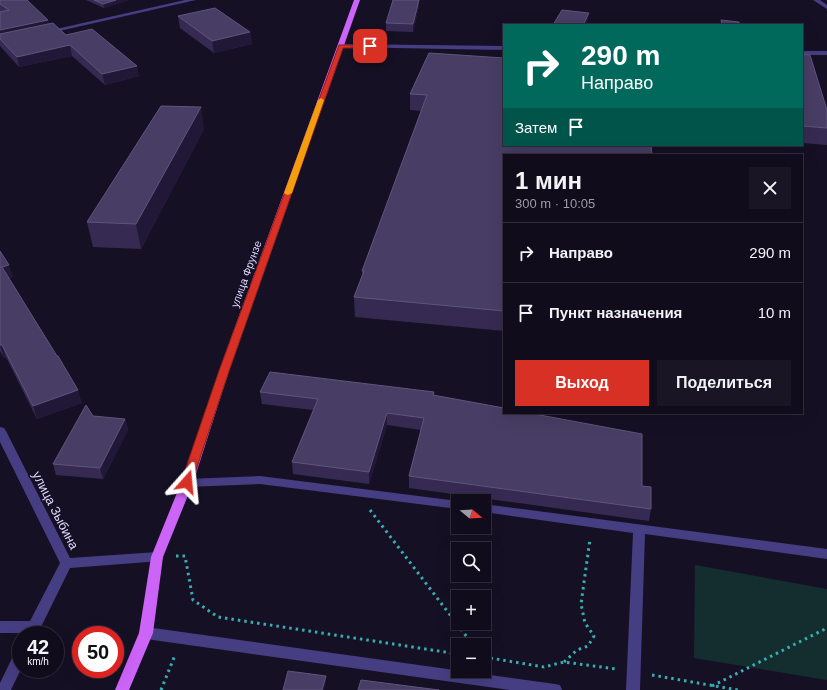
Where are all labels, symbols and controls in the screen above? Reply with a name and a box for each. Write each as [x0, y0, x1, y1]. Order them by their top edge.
pin [353, 29, 387, 63]
icon: arrive [359, 35, 381, 57]
icon: right [515, 40, 567, 92]
text: 290 m [581, 40, 660, 71]
text: Направо [581, 73, 653, 93]
icon: arrive [565, 116, 587, 138]
text: Затем [515, 119, 557, 136]
text: 1 мин [515, 167, 582, 194]
button: close [749, 167, 791, 209]
text: 300 m · 10:05 [515, 196, 595, 211]
street label: улица Фрунзе [228, 239, 264, 309]
icon: right [515, 242, 537, 264]
text: Направо [549, 244, 613, 261]
text: 290 m [749, 244, 791, 261]
icon: arrive [515, 302, 537, 324]
text: Пункт назначения [549, 304, 682, 321]
text: 10 m [758, 304, 791, 321]
button: Выход [515, 360, 649, 406]
button: Поделиться [657, 360, 791, 406]
position arrow [166, 461, 208, 503]
street label: улица Зыбина [29, 469, 82, 552]
north arrow [451, 494, 491, 534]
map controls [451, 494, 491, 678]
button: search [451, 542, 491, 582]
button: + [451, 590, 491, 630]
speed limit sign: 50 [72, 626, 124, 678]
text: 42 [27, 636, 49, 658]
button: − [451, 638, 491, 678]
text: km/h [27, 656, 49, 667]

